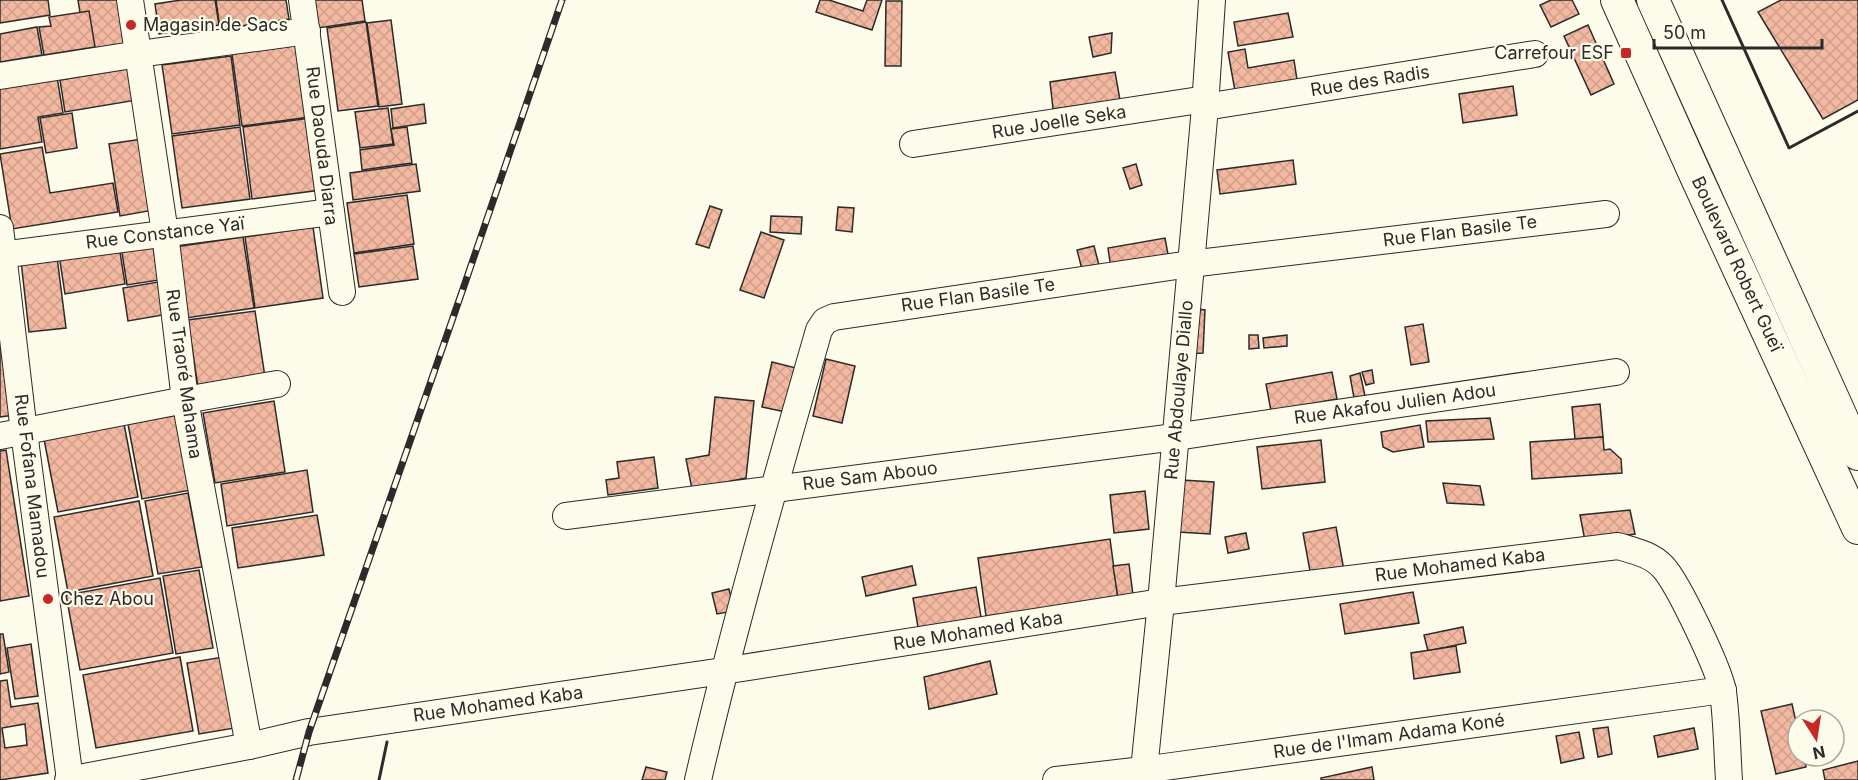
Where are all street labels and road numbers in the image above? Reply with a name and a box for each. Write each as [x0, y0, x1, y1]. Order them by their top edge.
street label: Rue des Radis [1309, 61, 1431, 100]
street label: Rue Daouda Diarra [302, 65, 343, 227]
street label: Rue Joelle Seka [990, 101, 1128, 142]
street label: Boulevard Robert Gueï [1688, 173, 1788, 356]
street label: Rue Flan Basile Te [1382, 211, 1538, 250]
street label: Rue Constance Yaï [84, 212, 247, 253]
street label: Rue Flan Basile Te [900, 273, 1056, 316]
street label: Rue Traoré Mahama [162, 288, 207, 460]
street label: Rue Abdoulaye Diallo [1160, 299, 1197, 481]
street label: Rue Akafou Julien Adou [1293, 379, 1497, 428]
street label: Rue Fofana Mamadou [11, 393, 54, 579]
street label: Rue Sam Abouo [801, 457, 939, 494]
street label: Rue Mohamed Kaba [1374, 544, 1546, 585]
street label: Rue Mohamed Kaba [892, 607, 1064, 654]
street label: Rue Mohamed Kaba [412, 681, 584, 726]
street label: Rue de l'Imam Adama Koné [1272, 709, 1506, 762]

